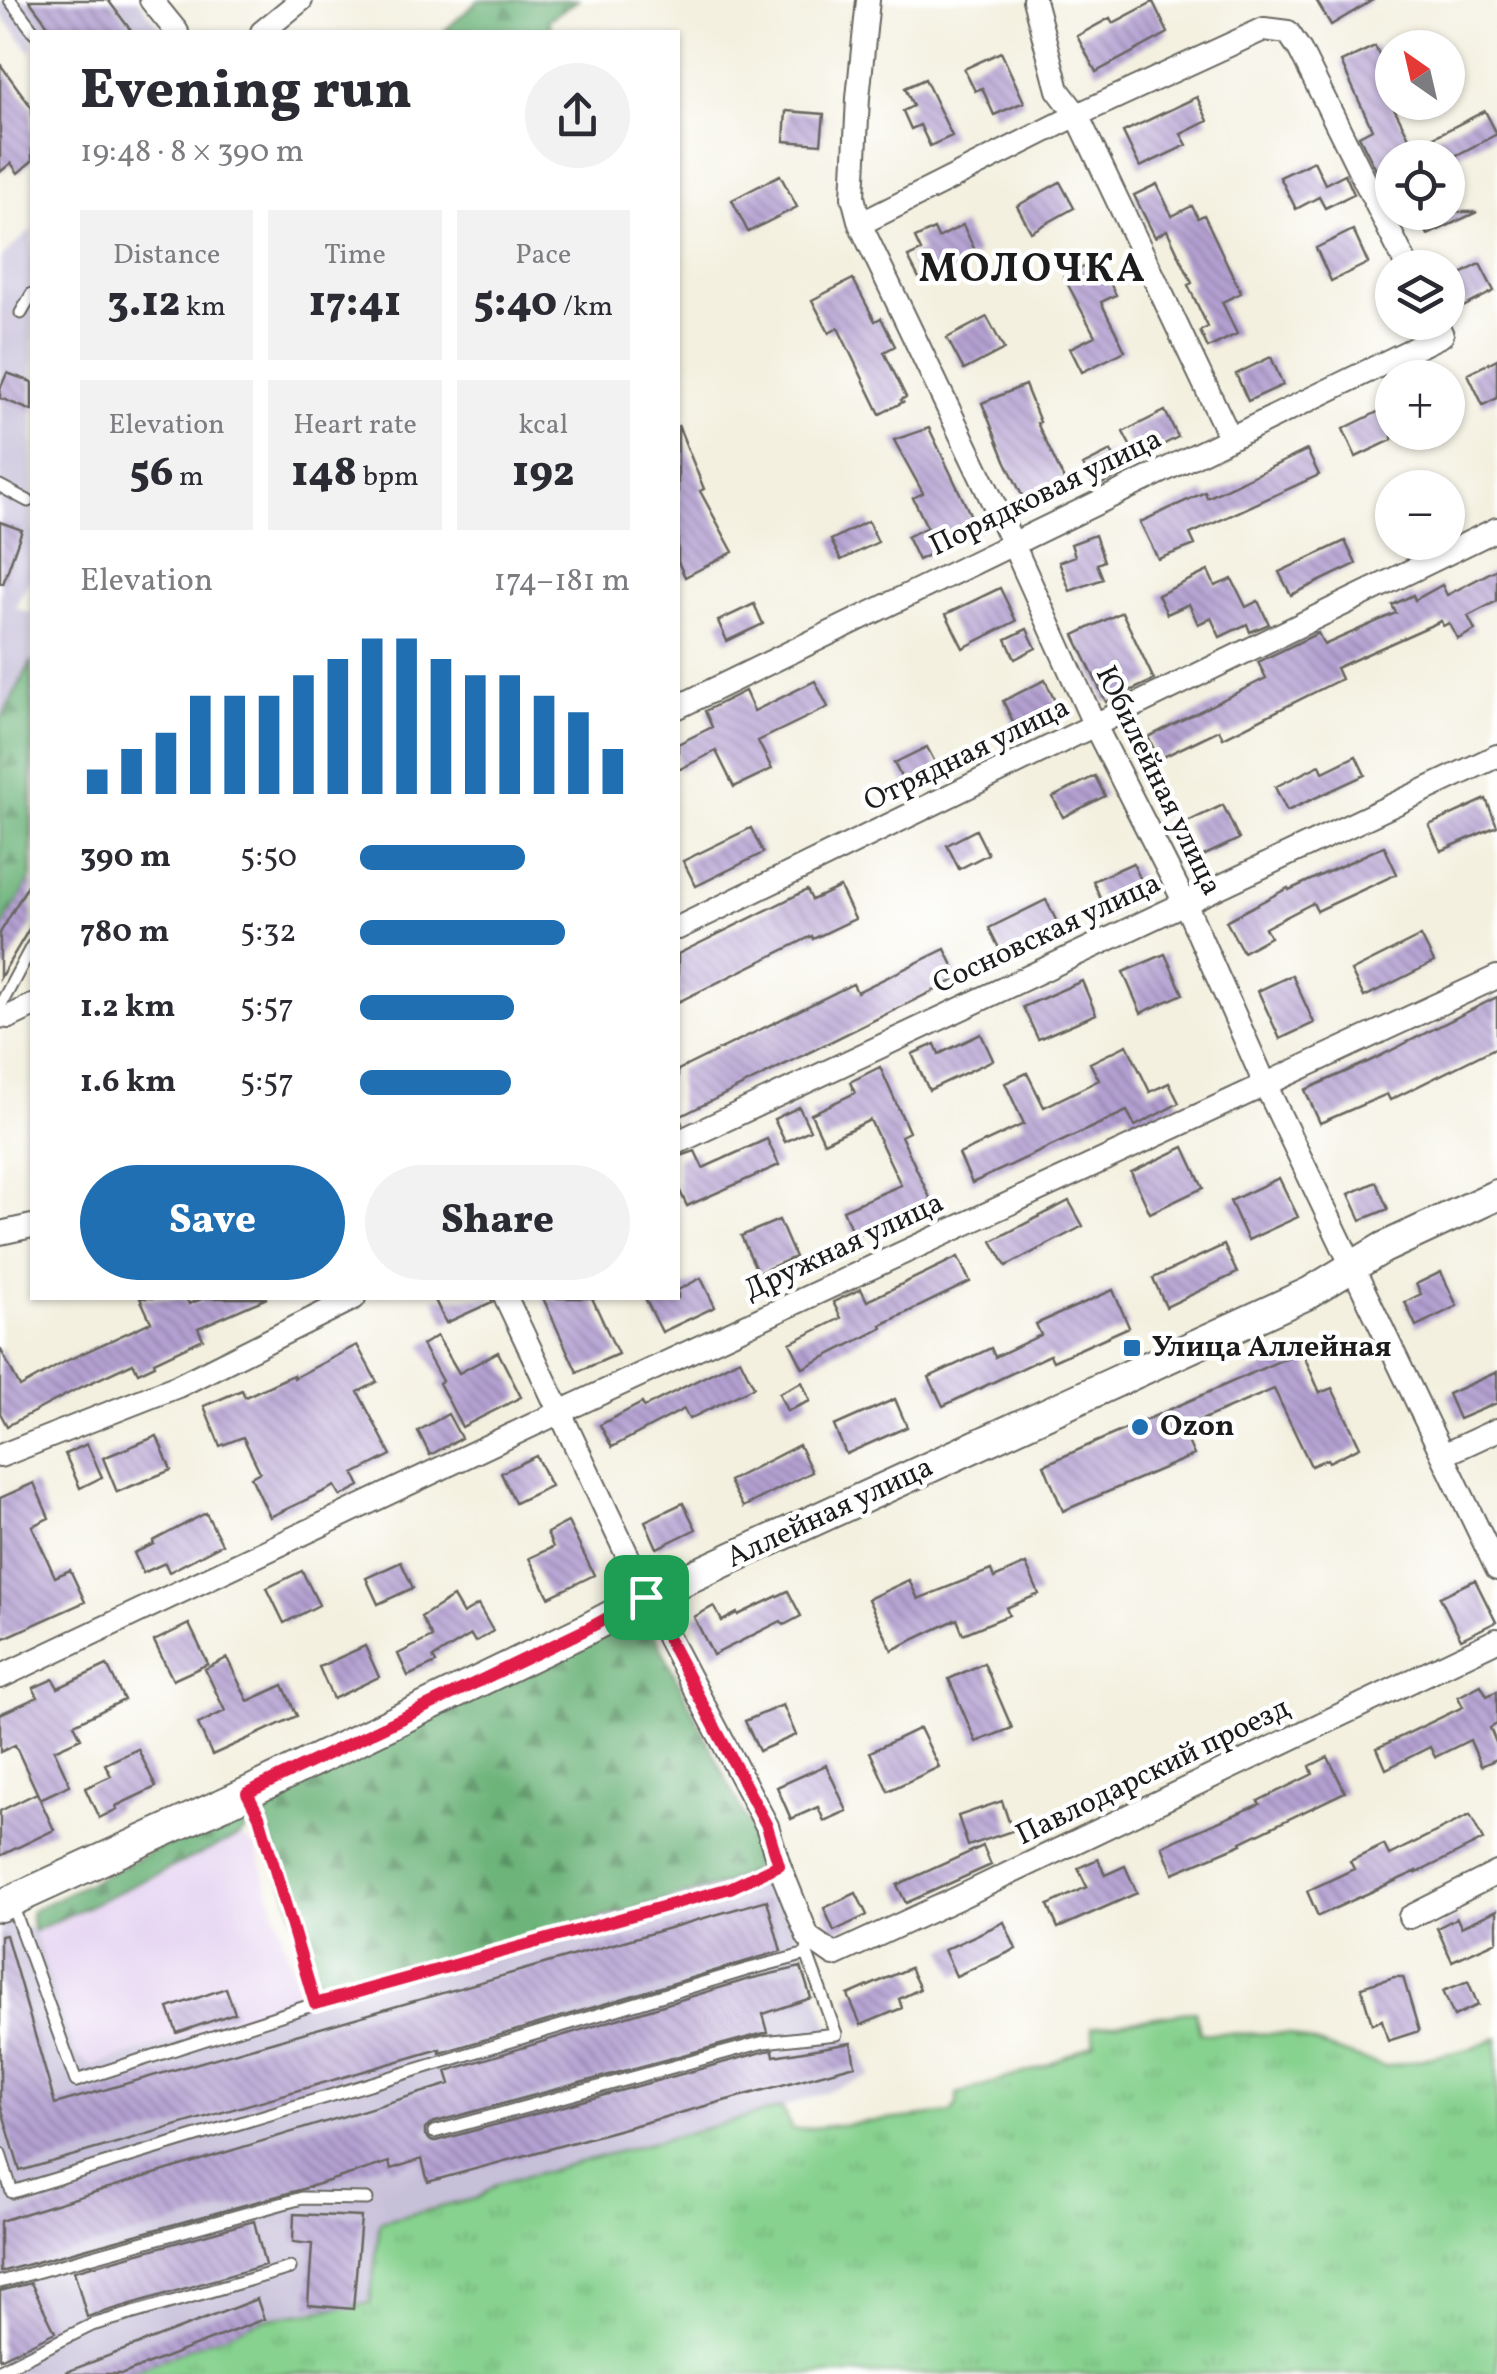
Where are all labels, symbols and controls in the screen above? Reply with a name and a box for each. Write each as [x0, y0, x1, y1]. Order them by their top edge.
north arrow [1375, 30, 1465, 120]
map controls [1375, 30, 1465, 560]
text: Evening run [80, 55, 412, 131]
button: share [525, 63, 630, 168]
text: 19:48 · 8 × 390 m [80, 131, 304, 175]
button: locate [1375, 140, 1465, 230]
text: Distance [113, 236, 220, 275]
text: Time [324, 236, 386, 275]
text: Pace [515, 236, 571, 275]
district label: МОЛОЧКА [919, 243, 1147, 299]
button: layers [1375, 250, 1465, 340]
text: 3.12 [107, 275, 180, 334]
text: 17:41 [309, 275, 401, 334]
text: 5:40 [474, 275, 557, 334]
text: km [180, 288, 226, 327]
text: /km [557, 288, 613, 327]
button: + [1375, 360, 1465, 450]
text: Elevation [108, 406, 225, 445]
text: Heart rate [293, 406, 417, 445]
text: kcal [518, 406, 568, 445]
street label: Порядковая улица [923, 419, 1169, 567]
text: 56 [129, 445, 173, 504]
text: 148 [291, 445, 357, 504]
text: 192 [512, 445, 575, 504]
text: m [173, 458, 204, 497]
text: bpm [357, 458, 419, 497]
button: − [1375, 470, 1465, 560]
text: Elevation [80, 560, 213, 604]
text: 174–181 m [494, 560, 630, 604]
street label: Юбилейная улица [1084, 659, 1232, 903]
street label: Отрядная улица [857, 687, 1077, 823]
text: 390 m [80, 836, 171, 880]
text: 5:50 [240, 836, 297, 880]
street label: Сосновская улица [926, 863, 1168, 1005]
text: 780 m [80, 911, 169, 955]
text: 5:32 [240, 911, 297, 955]
text: 1.2 km [80, 986, 175, 1030]
text: 5:57 [240, 986, 294, 1030]
text: 1.6 km [80, 1061, 176, 1105]
text: 5:57 [240, 1061, 294, 1105]
button: Save [80, 1165, 345, 1280]
button: Share [365, 1165, 630, 1280]
street label: Дружная улица [737, 1182, 951, 1312]
place label: Улица Аллейная [1152, 1327, 1392, 1369]
marker: Улица Аллейная [1121, 1337, 1143, 1359]
place label: Ozon [1160, 1406, 1234, 1448]
marker: Ozon [1129, 1416, 1151, 1438]
street label: Аллейная улица [720, 1447, 940, 1579]
pin [604, 1555, 689, 1640]
icon: arrive [619, 1570, 674, 1625]
street label: Павлодарский проезд [1009, 1687, 1297, 1857]

